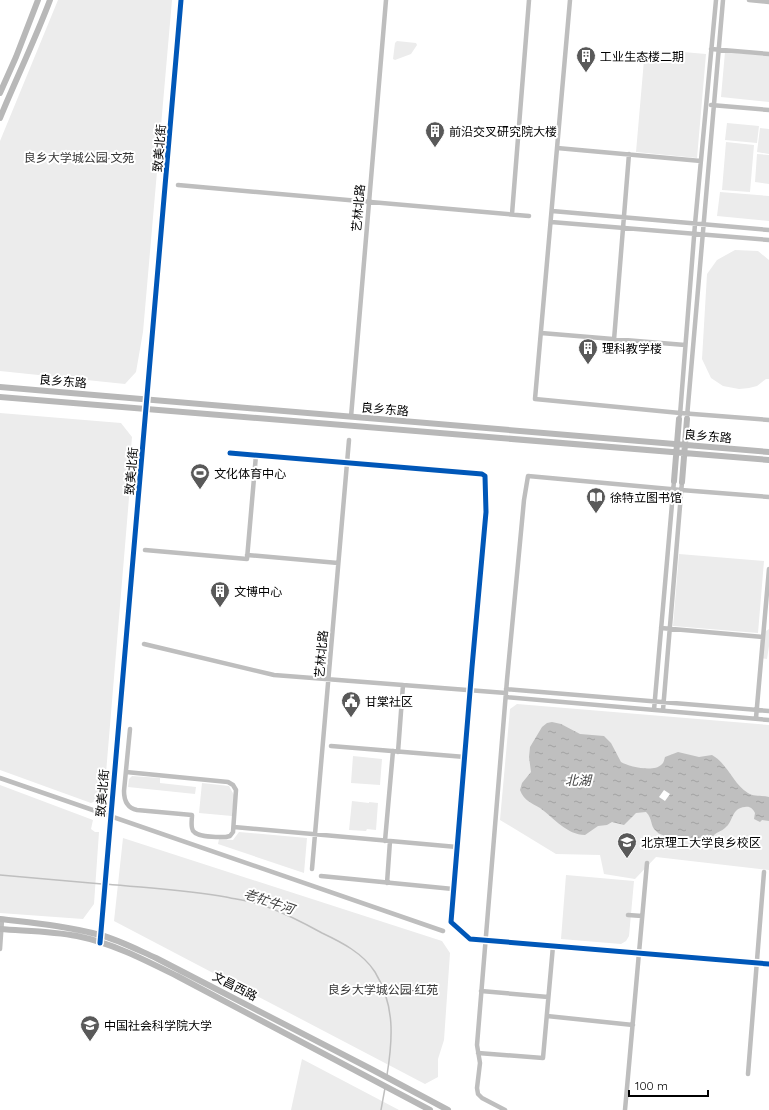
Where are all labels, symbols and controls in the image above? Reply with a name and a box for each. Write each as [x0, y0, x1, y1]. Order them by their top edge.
building icon: 工业生态楼二期 [575, 45, 597, 73]
place label: 工业生态楼二期 [600, 49, 684, 64]
building icon: 前沿交叉研究院大楼 [424, 120, 446, 148]
street label: 致美北街 [149, 123, 169, 173]
place label: 前沿交叉研究院大楼 [449, 124, 557, 139]
park label: 良乡大学城公园·文苑 [24, 150, 134, 165]
street label: 艺林北路 [348, 183, 368, 233]
building icon: 理科教学楼 [577, 337, 599, 365]
place label: 理科教学楼 [602, 341, 662, 356]
street label: 良乡东路 [38, 371, 88, 391]
street label: 良乡东路 [360, 399, 410, 419]
street label: 良乡东路 [683, 426, 733, 446]
street label: 致美北街 [121, 446, 141, 496]
sports icon: 文化体育中心 [189, 462, 211, 490]
place label: 文化体育中心 [214, 466, 286, 481]
library icon: 徐特立图书馆 [585, 486, 607, 514]
place label: 徐特立图书馆 [610, 490, 682, 505]
building icon: 文博中心 [209, 580, 231, 608]
place label: 文博中心 [234, 584, 282, 599]
street label: 艺林北路 [311, 629, 331, 679]
public building icon: 甘棠社区 [340, 690, 362, 718]
place label: 甘棠社区 [365, 694, 413, 709]
street label: 致美北街 [92, 768, 112, 818]
water label: 北湖 [565, 772, 593, 788]
school or university icon: 北京理工大学良乡校区 [616, 831, 638, 859]
place label: 北京理工大学良乡校区 [641, 835, 761, 850]
water label: 老牤牛河 [242, 885, 299, 918]
street label: 文昌西路 [210, 968, 260, 1004]
park label: 良乡大学城公园·红苑 [328, 982, 438, 997]
school or university icon: 中国社会科学院大学 [79, 1014, 101, 1042]
place label: 中国社会科学院大学 [104, 1018, 212, 1033]
scale bar [629, 1072, 708, 1098]
text: 100 m [635, 1078, 668, 1093]

